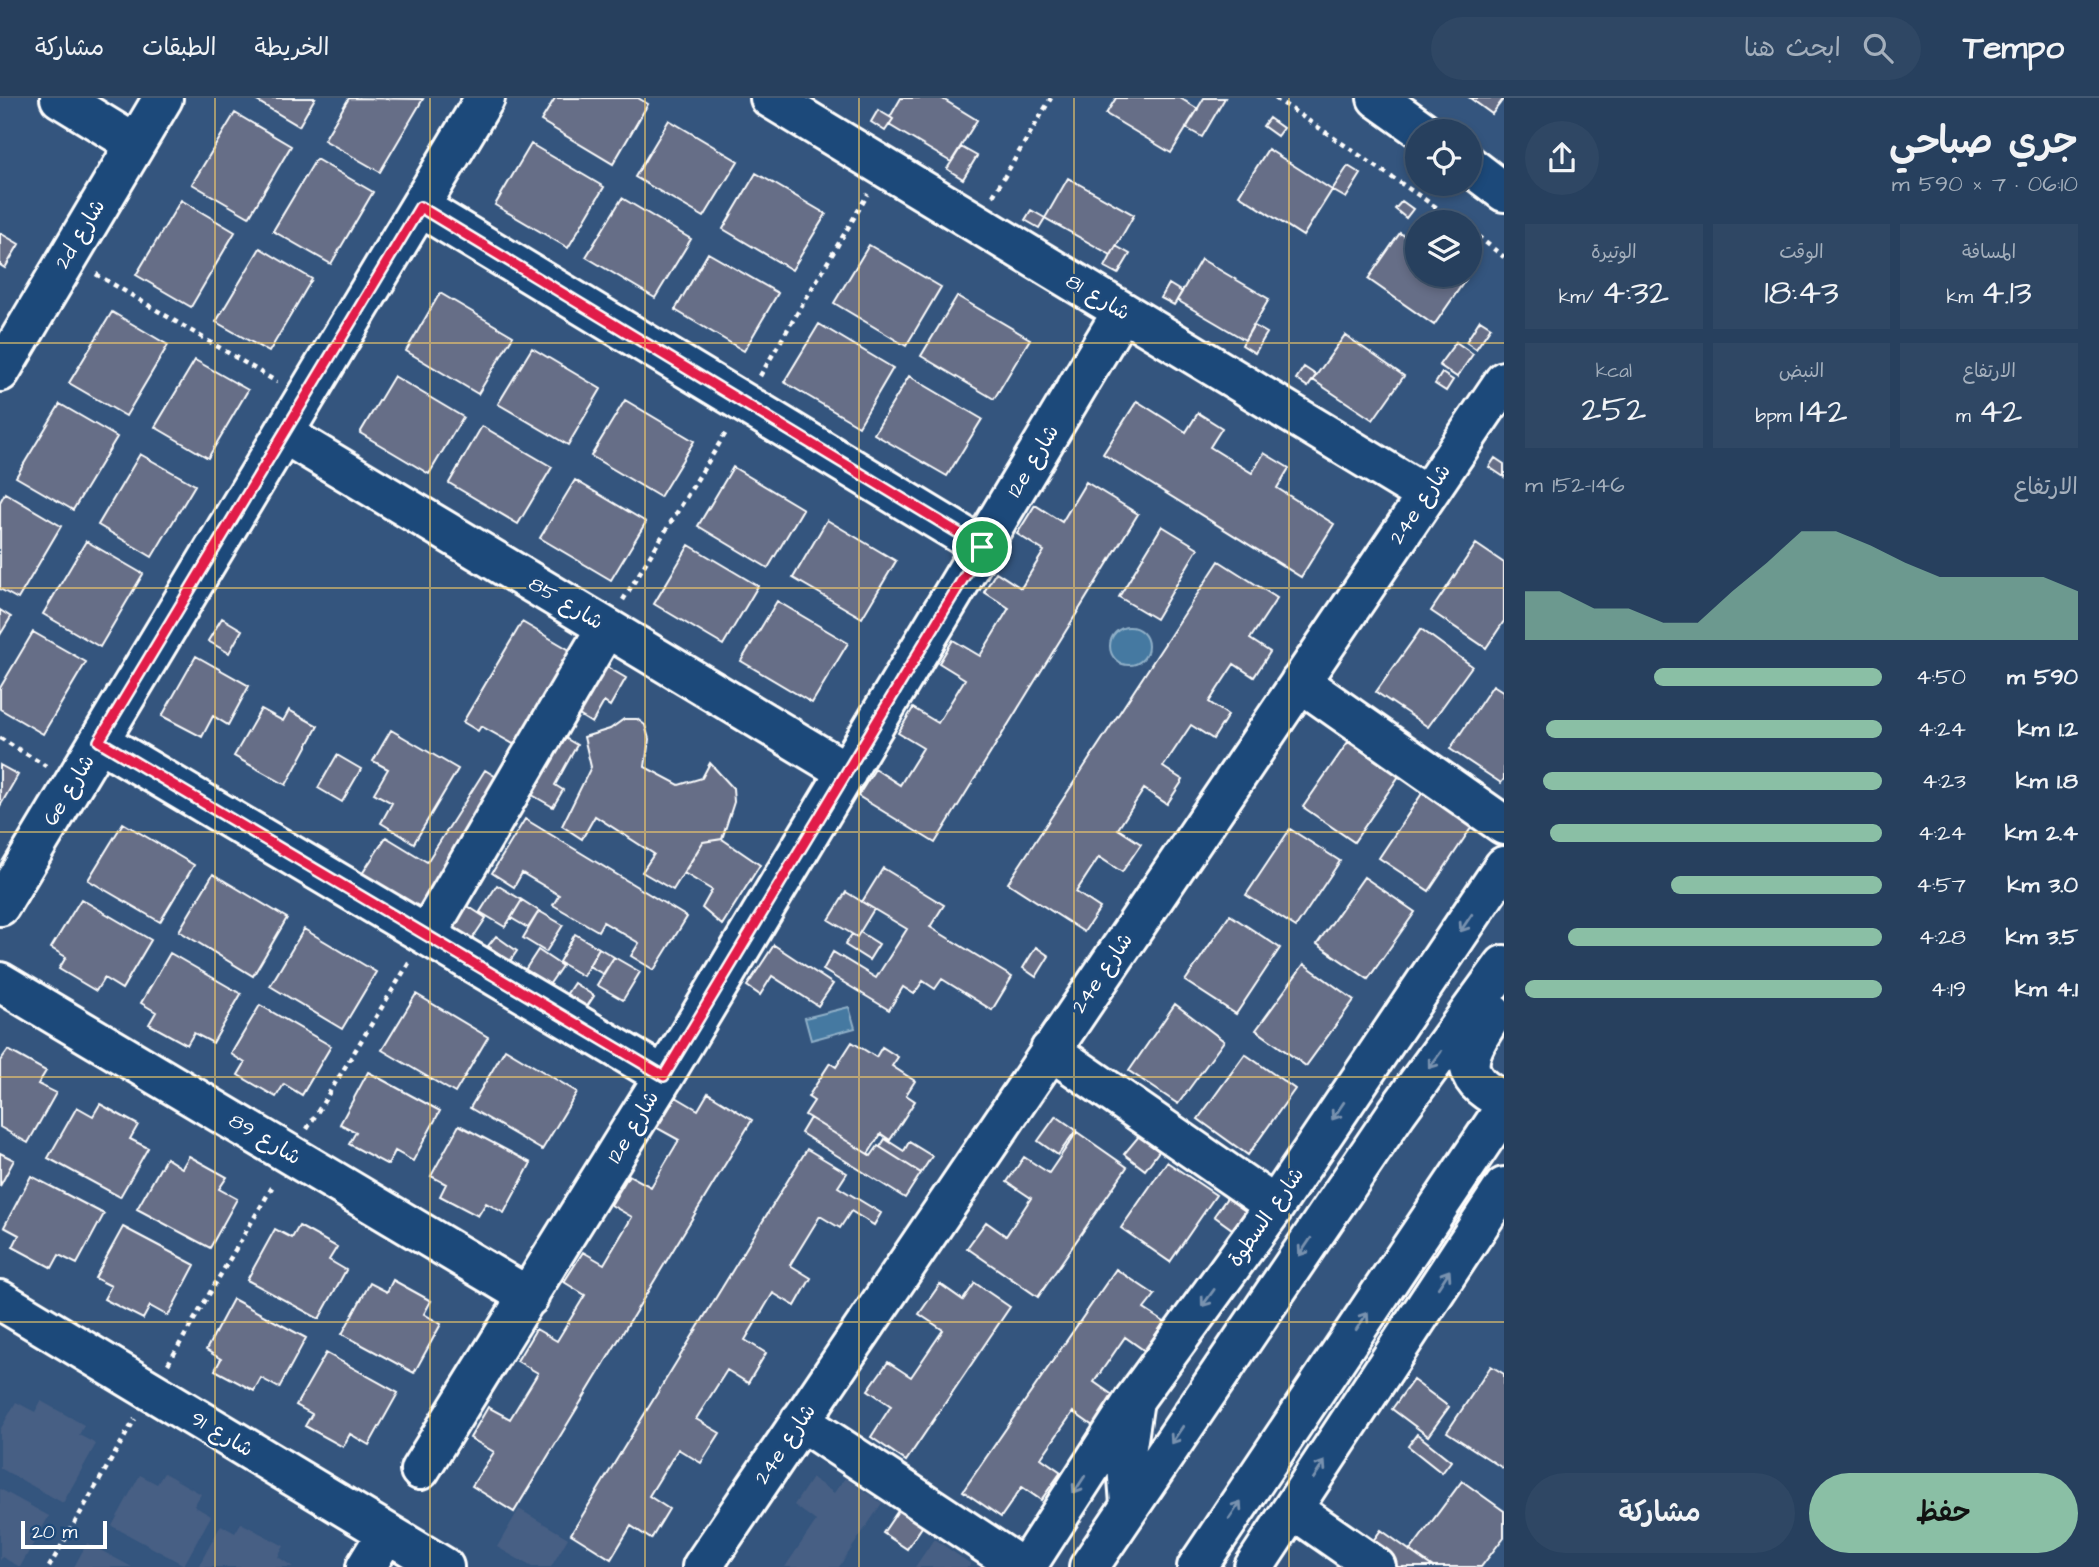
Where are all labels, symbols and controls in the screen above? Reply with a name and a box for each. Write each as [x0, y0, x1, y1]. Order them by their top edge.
search box [1431, 17, 1921, 80]
text: Tempo [1963, 25, 2064, 71]
icon: search [1859, 29, 1897, 67]
text: ابحث هنا [1744, 30, 1841, 66]
text: مشاركة [35, 31, 104, 65]
text: الطبقات [142, 31, 217, 65]
text: الخريطة [255, 31, 329, 65]
text: جري صباحي [1889, 116, 2078, 168]
map controls [1405, 119, 1482, 287]
button: locate [1405, 119, 1482, 196]
button: share [1525, 121, 1599, 195]
text: 06:10 · 7 × 590 m [1892, 168, 2078, 200]
street label: 2d شارع [48, 194, 112, 274]
button: layers [1405, 210, 1482, 287]
text: الوتيرة [1591, 239, 1637, 266]
text: الوقت [1779, 239, 1824, 266]
text: المسافة [1962, 239, 2016, 266]
street label: شارع 81 [1060, 267, 1136, 327]
text: 4:32 [1601, 268, 1669, 317]
text: 18:43 [1764, 268, 1839, 317]
text: 4.13 [1981, 268, 2032, 317]
text: /km [1559, 284, 1601, 311]
text: km [1947, 284, 1981, 311]
text: kcal [1596, 358, 1632, 385]
text: النبض [1779, 358, 1824, 385]
text: الارتفاع [1963, 358, 2016, 385]
text: 252 [1581, 385, 1646, 434]
text: 142 [1799, 387, 1848, 436]
text: 42 [1978, 387, 2022, 436]
text: bpm [1756, 403, 1799, 430]
text: m [1956, 403, 1978, 430]
street label: 12e شارع [1000, 419, 1066, 503]
street label: 24e شارع [1382, 458, 1458, 550]
text: 146–152 m [1525, 469, 1625, 501]
text: الارتفاع [2014, 471, 2078, 503]
pin [952, 517, 1012, 577]
icon: arrive [963, 528, 1001, 566]
street label: شارع 85 [523, 569, 609, 637]
text: 4:50 [1916, 661, 1966, 693]
text: 590 m [2007, 661, 2078, 693]
text: 4:24 [1918, 713, 1966, 745]
text: 1.2 km [2017, 713, 2078, 745]
street label: 6e شارع [36, 749, 102, 831]
text: 4:23 [1922, 765, 1966, 797]
text: 1.8 km [2016, 765, 2078, 797]
text: 4:24 [1918, 817, 1966, 849]
text: 2.4 km [2005, 817, 2078, 849]
text: 4:57 [1916, 869, 1966, 901]
text: 3.0 km [2007, 869, 2078, 901]
one-way arrow [1459, 913, 1473, 932]
text: 4:28 [1918, 921, 1966, 953]
text: 3.5 km [2006, 921, 2078, 953]
street label: 24e شارع [1064, 927, 1140, 1019]
text: 4:19 [1930, 973, 1966, 1005]
text: 4.1 km [2015, 973, 2078, 1005]
one-way arrow [1428, 1050, 1442, 1069]
street label: 12e شارع [600, 1085, 666, 1169]
one-way arrow [1331, 1101, 1345, 1120]
street label: شارع 89 [223, 1106, 307, 1172]
street label: شارع السطوة [1221, 1161, 1311, 1273]
one-way arrow [1298, 1237, 1312, 1256]
one-way arrow [1437, 1270, 1451, 1290]
one-way arrow [1201, 1288, 1216, 1307]
one-way arrow [1355, 1312, 1369, 1332]
street label: 24e شارع [747, 1398, 823, 1490]
street label: شارع 91 [185, 1404, 259, 1464]
one-way arrow [1170, 1425, 1184, 1444]
one-way arrow [1312, 1461, 1327, 1480]
button: مشاركة [1525, 1473, 1795, 1553]
button: حفظ [1809, 1473, 2078, 1553]
one-way arrow [1072, 1475, 1086, 1494]
one-way arrow [1228, 1501, 1242, 1520]
scale bar [21, 1518, 107, 1550]
text: 20 m [32, 1519, 77, 1546]

